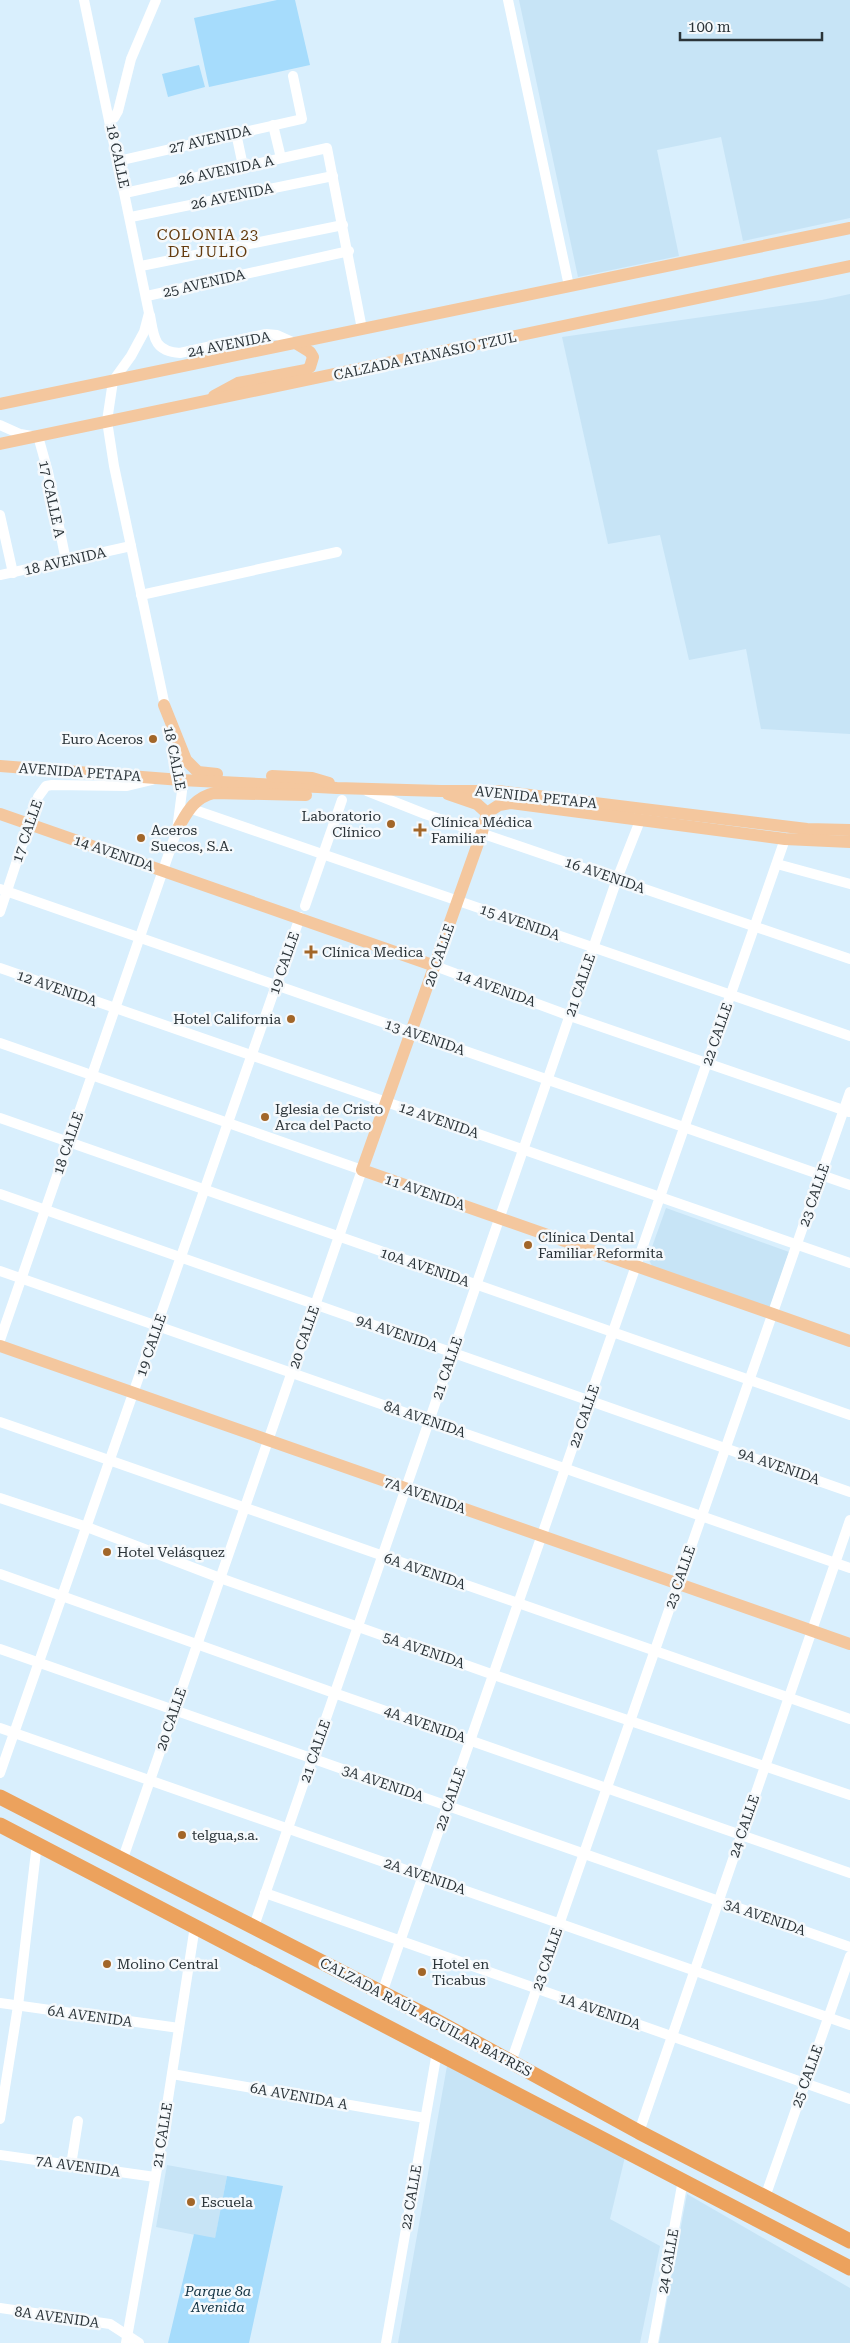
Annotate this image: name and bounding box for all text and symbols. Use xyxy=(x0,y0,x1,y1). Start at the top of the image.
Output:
scale bar xyxy=(680,10,822,42)
text: 100 m xyxy=(688,18,731,36)
street label: 18 CALLE xyxy=(103,122,133,190)
street label: 27 AVENIDA xyxy=(167,122,253,156)
street label: 26 AVENIDA A xyxy=(177,152,275,188)
street label: 26 AVENIDA xyxy=(189,179,275,213)
district label: COLONIA 23 DE JULIO xyxy=(157,226,259,261)
street label: 25 AVENIDA xyxy=(161,266,247,300)
street label: 24 AVENIDA xyxy=(186,328,272,360)
street label: CALZADA ATANASIO TZUL xyxy=(332,329,518,383)
street label: 17 CALLE A xyxy=(36,459,68,539)
street label: 18 AVENIDA xyxy=(22,544,108,578)
street label: 18 CALLE xyxy=(161,724,189,792)
place label: Euro Aceros xyxy=(61,731,143,747)
marker: Euro Aceros xyxy=(147,733,159,745)
street label: AVENIDA PETAPA xyxy=(18,760,142,784)
street label: AVENIDA PETAPA xyxy=(474,783,598,811)
street label: 17 CALLE xyxy=(9,797,45,865)
place label: Laboratorio Clínico xyxy=(301,808,381,840)
place label: Clínica Médica Familiar xyxy=(431,814,533,846)
marker: Laboratorio Clínico xyxy=(385,818,397,830)
place label: Aceros Suecos, S.A. xyxy=(151,822,233,854)
marker: Clínica Médica Familiar xyxy=(413,823,427,837)
street label: 14 AVENIDA xyxy=(72,832,156,874)
marker: Aceros Suecos, S.A. xyxy=(135,832,147,844)
street label: 16 AVENIDA xyxy=(563,854,647,896)
street label: 15 AVENIDA xyxy=(478,901,562,943)
street label: 20 CALLE xyxy=(421,921,457,989)
street label: 19 CALLE xyxy=(266,929,302,997)
place label: Clínica Medica xyxy=(322,944,424,960)
marker: Clínica Medica xyxy=(304,945,318,959)
street label: 21 CALLE xyxy=(562,951,598,1019)
street label: 14 AVENIDA xyxy=(454,966,538,1010)
street label: 12 AVENIDA xyxy=(15,967,99,1009)
street label: 22 CALLE xyxy=(699,1000,735,1068)
place label: Hotel California xyxy=(173,1011,281,1027)
marker: Hotel California xyxy=(285,1013,297,1025)
street label: 13 AVENIDA xyxy=(383,1016,467,1058)
street label: 12 AVENIDA xyxy=(397,1099,481,1141)
place label: Iglesia de Cristo Arca del Pacto xyxy=(275,1101,383,1133)
street label: 18 CALLE xyxy=(50,1109,86,1177)
marker: Iglesia de Cristo Arca del Pacto xyxy=(259,1111,271,1123)
street label: 23 CALLE xyxy=(796,1161,832,1229)
street label: 11 AVENIDA xyxy=(383,1171,467,1213)
place label: Clínica Dental Familiar Reformita xyxy=(538,1229,663,1261)
marker: Clínica Dental Familiar Reformita xyxy=(522,1239,534,1251)
street label: 10A AVENIDA xyxy=(378,1244,472,1290)
street label: 20 CALLE xyxy=(286,1303,322,1371)
street label: 19 CALLE xyxy=(133,1311,169,1379)
street label: 9A AVENIDA xyxy=(354,1311,440,1355)
street label: 21 CALLE xyxy=(429,1334,465,1402)
street label: 22 CALLE xyxy=(566,1382,602,1450)
street label: 8A AVENIDA xyxy=(382,1397,468,1441)
street label: 9A AVENIDA xyxy=(736,1444,822,1488)
street label: 7A AVENIDA xyxy=(382,1473,468,1517)
street label: 23 CALLE xyxy=(662,1543,698,1611)
place label: Hotel Velásquez xyxy=(117,1544,225,1560)
marker: Hotel Velásquez xyxy=(101,1546,113,1558)
street label: 6A AVENIDA xyxy=(382,1549,468,1593)
street label: 5A AVENIDA xyxy=(381,1628,467,1672)
street label: 20 CALLE xyxy=(153,1685,189,1753)
street label: 4A AVENIDA xyxy=(382,1702,468,1746)
street label: 21 CALLE xyxy=(297,1717,333,1785)
street label: 3A AVENIDA xyxy=(340,1761,426,1805)
street label: 22 CALLE xyxy=(432,1765,468,1833)
street label: 24 CALLE xyxy=(726,1792,762,1860)
place label: telgua,s.a. xyxy=(192,1827,258,1843)
marker: telgua,s.a. xyxy=(176,1829,188,1841)
street label: 2A AVENIDA xyxy=(382,1854,468,1898)
street label: 3A AVENIDA xyxy=(722,1895,808,1939)
street label: 23 CALLE xyxy=(529,1925,565,1993)
street label: CALZADA RAÚL AGUILAR BATRES xyxy=(317,1954,535,2080)
place label: Molino Central xyxy=(117,1956,219,1972)
place label: Hotel en Ticabus xyxy=(432,1956,489,1988)
marker: Molino Central xyxy=(101,1958,113,1970)
marker: Hotel en Ticabus xyxy=(416,1966,428,1978)
street label: 1A AVENIDA xyxy=(557,1989,643,2033)
street label: 6A AVENIDA xyxy=(46,2002,134,2030)
street label: 25 CALLE xyxy=(788,2043,826,2109)
street label: 6A AVENIDA A xyxy=(249,2080,349,2113)
street label: 21 CALLE xyxy=(149,2101,175,2169)
street label: 7A AVENIDA xyxy=(34,2152,122,2180)
street label: 22 CALLE xyxy=(397,2163,425,2231)
place label: Escuela xyxy=(201,2194,253,2210)
marker: Escuela xyxy=(185,2196,197,2208)
street label: 24 CALLE xyxy=(654,2227,682,2295)
park label: Parque 8a Avenida xyxy=(184,2283,251,2315)
street label: 8A AVENIDA xyxy=(13,2303,101,2331)

